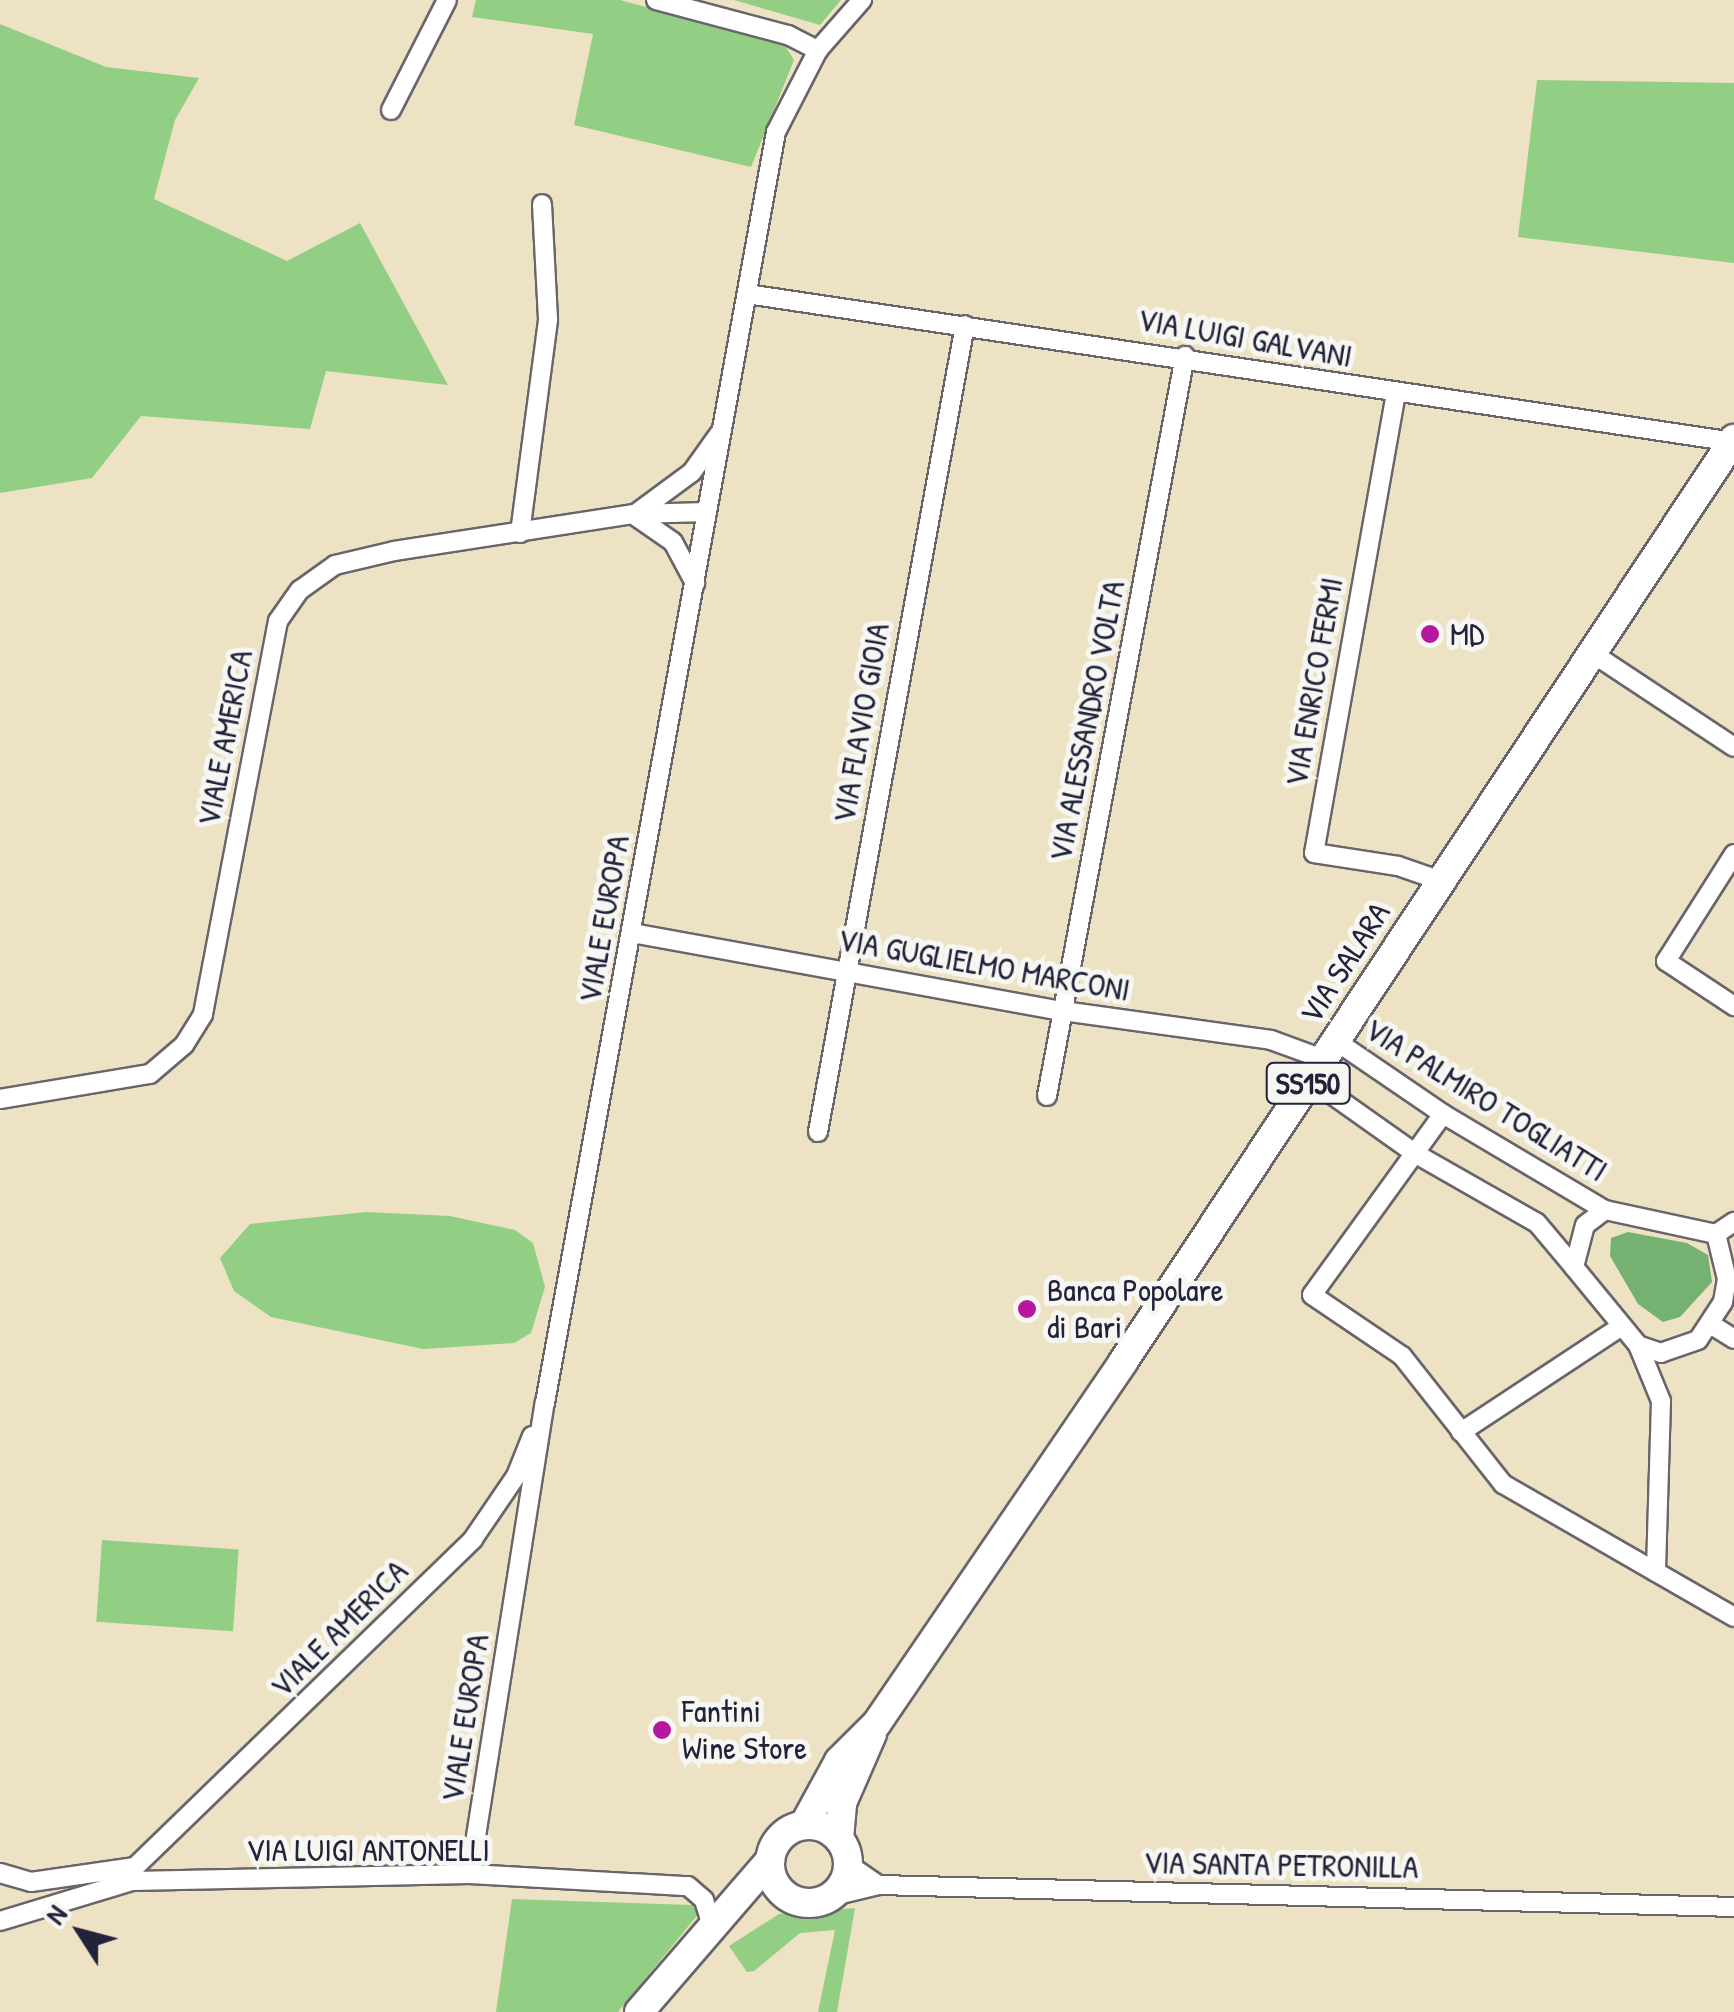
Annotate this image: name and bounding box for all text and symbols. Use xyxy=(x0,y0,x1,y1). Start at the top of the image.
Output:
street label: VIA LUIGI GALVANI xyxy=(1135,300,1355,376)
street label: VIA ENRICO FERMI xyxy=(1277,574,1351,790)
street label: VIA ALESSANDRO VOLTA xyxy=(1041,577,1133,865)
place label: MD xyxy=(1450,615,1484,653)
street label: VIA FLAVIO GIOIA xyxy=(825,620,897,826)
marker: MD xyxy=(1419,623,1441,645)
street label: VIALE AMERICA xyxy=(189,647,261,829)
street label: VIALE EUROPA xyxy=(570,832,638,1006)
street label: VIA SALARA xyxy=(1292,895,1398,1031)
street label: VIA GUGLIELMO MARCONI xyxy=(835,920,1133,1010)
street label: VIA PALMIRO TOGLIATTI xyxy=(1358,1010,1614,1190)
road number: SS150 xyxy=(1266,1058,1350,1108)
place label: Banca Popolare di Bari xyxy=(1047,1272,1224,1347)
marker: Banca Popolare di Bari xyxy=(1016,1298,1038,1320)
street label: VIALE AMERICA xyxy=(262,1552,416,1706)
street label: VIALE EUROPA xyxy=(433,1631,497,1805)
place label: Fantini Wine Store xyxy=(682,1693,807,1768)
marker: Fantini Wine Store xyxy=(651,1719,673,1741)
street label: VIA LUIGI ANTONELLI xyxy=(246,1831,490,1869)
street label: VIA SANTA PETRONILLA xyxy=(1143,1843,1419,1887)
north arrow xyxy=(30,1882,130,1982)
text: N xyxy=(36,1897,75,1932)

